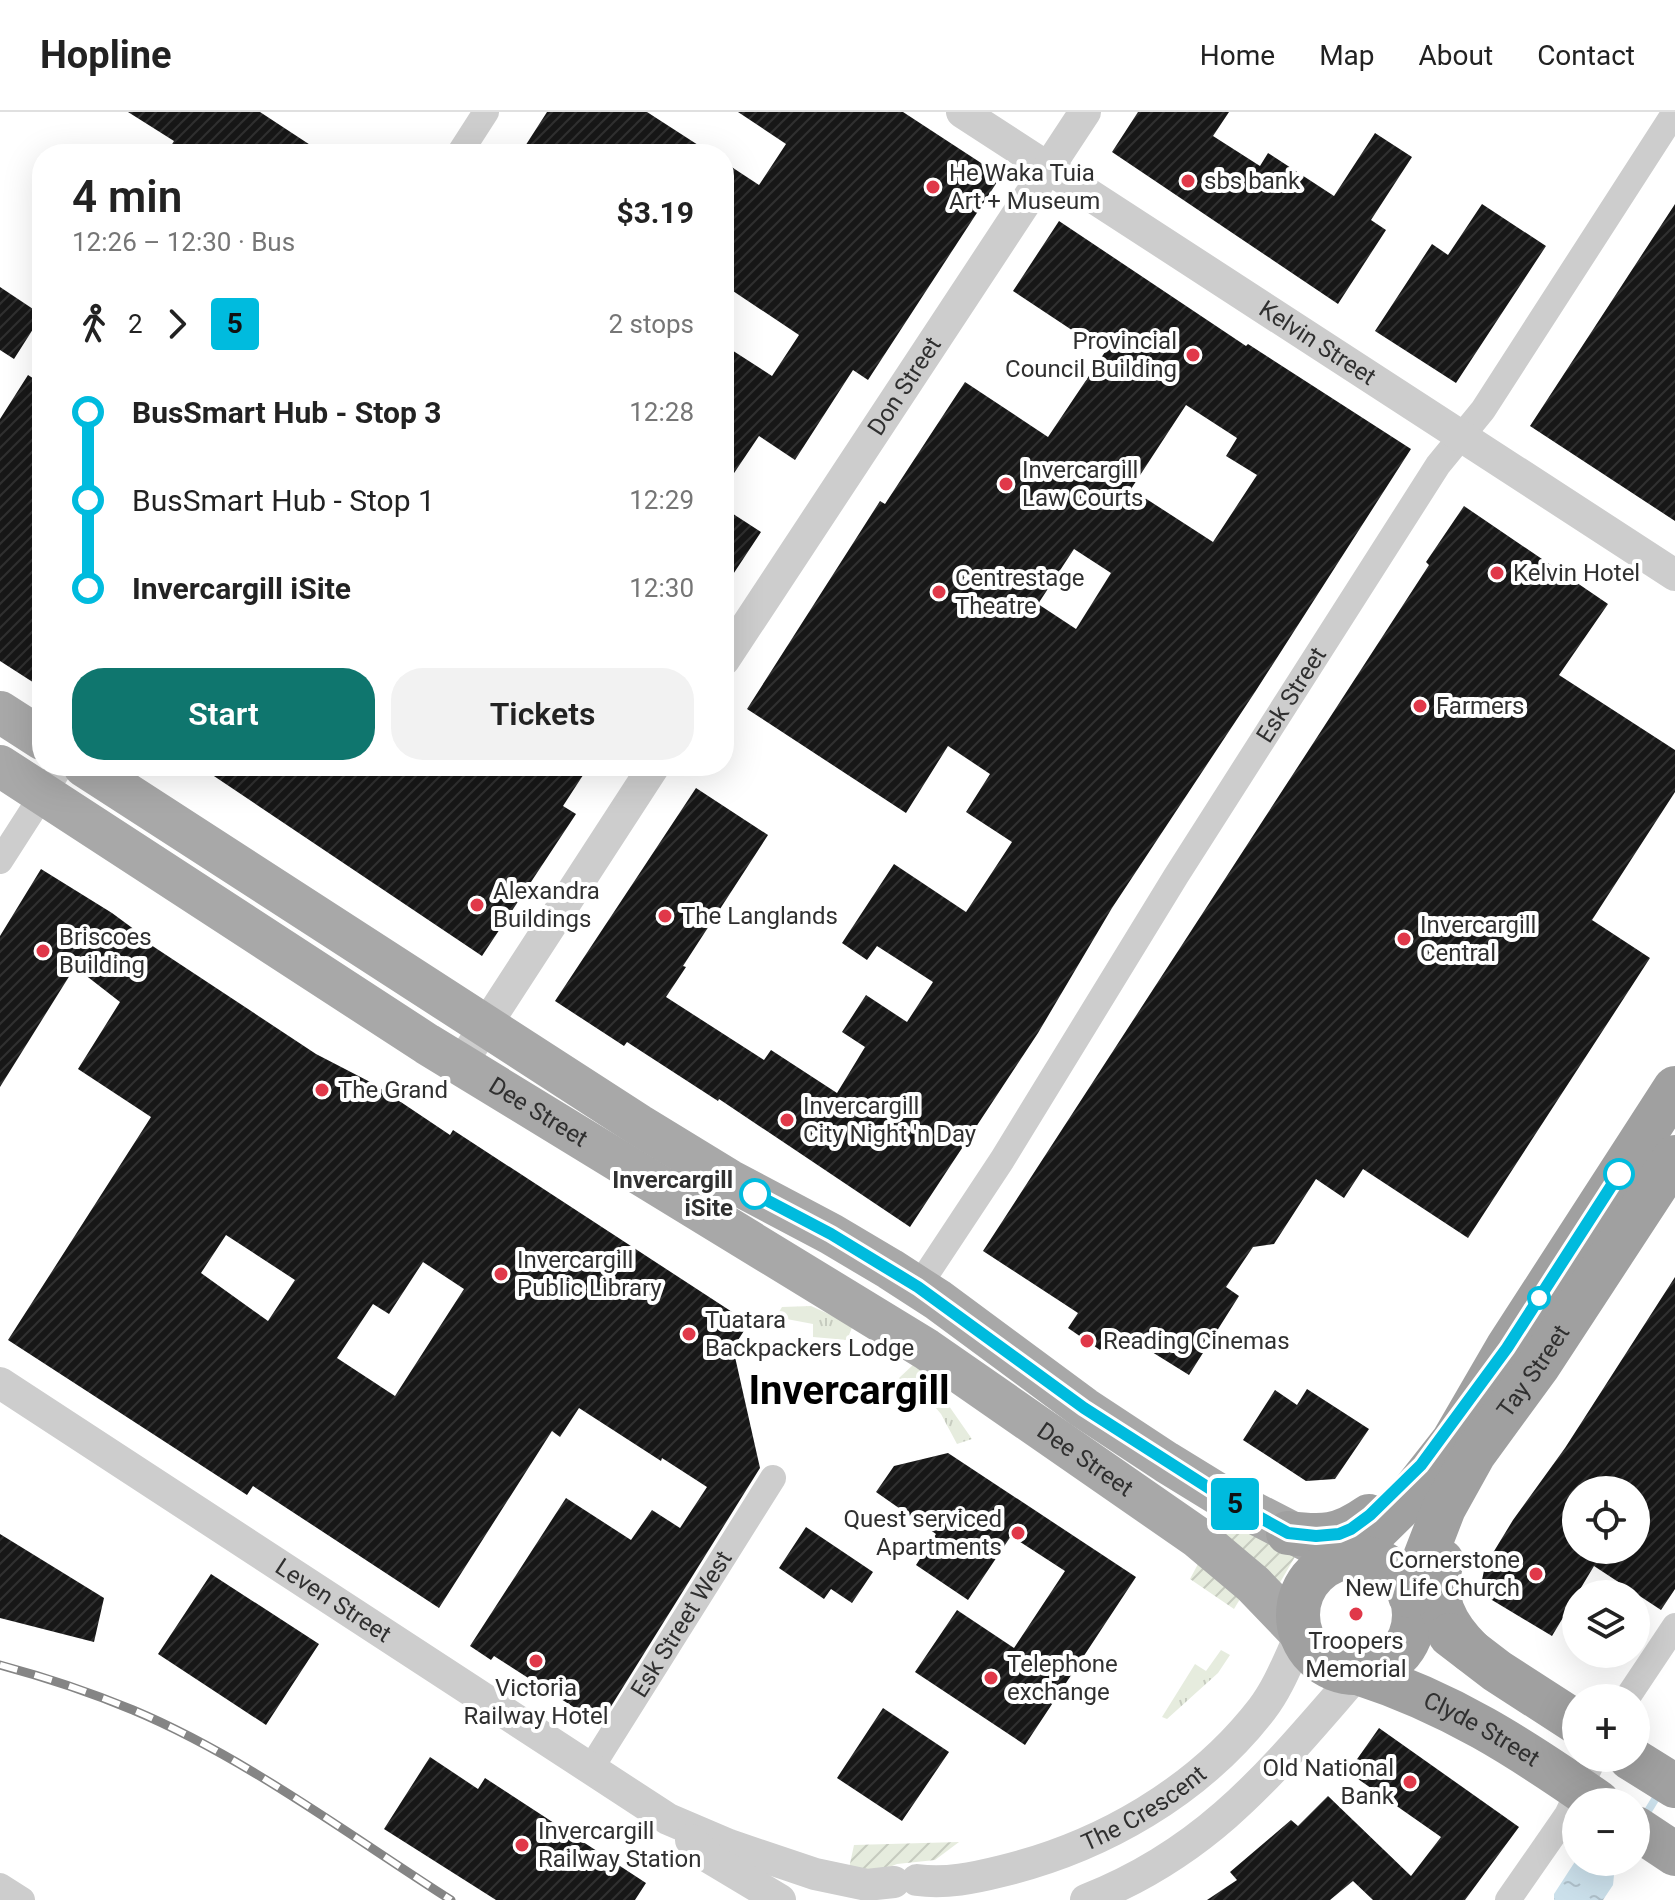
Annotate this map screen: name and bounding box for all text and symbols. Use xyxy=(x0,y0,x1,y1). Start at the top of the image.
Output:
text: Hopline xyxy=(40,33,172,77)
text: Home xyxy=(1200,39,1275,72)
text: Map xyxy=(1319,39,1375,72)
text: About xyxy=(1419,39,1493,72)
text: Contact xyxy=(1537,39,1635,72)
place label: He Waka Tuia Art + Museum xyxy=(949,159,1100,215)
place label: sbs bank xyxy=(1204,167,1301,195)
text: 4 min xyxy=(72,171,182,223)
marker: sbs bank xyxy=(1179,172,1197,190)
marker: He Waka Tuia Art + Museum xyxy=(924,178,942,196)
text: $3.19 xyxy=(616,195,694,230)
text: 12:26 – 12:30 · Bus xyxy=(72,227,295,257)
street label: Kelvin Street xyxy=(1254,295,1381,391)
icon: walk xyxy=(72,302,116,346)
icon: forward xyxy=(155,302,199,346)
text: 5 xyxy=(227,307,243,340)
text: 2 xyxy=(128,309,143,339)
text: 2 stops xyxy=(608,309,694,339)
place label: Provincial Council Building xyxy=(1005,327,1177,383)
street label: Don Street xyxy=(862,332,947,441)
marker: Provincial Council Building xyxy=(1184,346,1202,364)
text: BusSmart Hub - Stop 3 xyxy=(132,395,442,430)
text: 12:28 xyxy=(629,397,694,427)
place label: Invercargill Law Courts xyxy=(1022,456,1143,512)
marker: Invercargill Law Courts xyxy=(997,475,1015,493)
text: BusSmart Hub - Stop 1 xyxy=(132,483,435,518)
text: 12:29 xyxy=(629,485,694,515)
place label: Kelvin Hotel xyxy=(1513,559,1640,587)
place label: Centrestage Theatre xyxy=(955,564,1085,620)
marker: Kelvin Hotel xyxy=(1488,564,1506,582)
text: Invercargill iSite xyxy=(132,571,351,606)
text: 12:30 xyxy=(629,573,694,603)
marker: Centrestage Theatre xyxy=(930,583,948,601)
street label: Esk Street xyxy=(1251,642,1332,748)
button: Start xyxy=(72,668,375,760)
button: Tickets xyxy=(391,668,694,760)
place label: Farmers xyxy=(1436,692,1524,720)
marker: Farmers xyxy=(1411,697,1429,715)
place label: Alexandra Buildings xyxy=(493,877,600,933)
marker: Alexandra Buildings xyxy=(468,896,486,914)
place label: The Langlands xyxy=(681,902,838,930)
marker: The Langlands xyxy=(656,907,674,925)
place label: Invercargill Central xyxy=(1420,911,1536,967)
place label: Briscoes Building xyxy=(59,923,152,979)
marker: Invercargill Central xyxy=(1395,930,1413,948)
marker: Briscoes Building xyxy=(34,942,52,960)
street label: Dee Street xyxy=(484,1071,593,1153)
place label: The Grand xyxy=(338,1076,448,1104)
marker: The Grand xyxy=(313,1081,331,1099)
place label: Invercargill City Night 'n Day xyxy=(803,1092,977,1148)
marker: Invercargill City Night 'n Day xyxy=(778,1111,796,1129)
unlabelled marker xyxy=(1604,1159,1634,1189)
place label: Invercargill iSite xyxy=(612,1166,733,1222)
marker: Invercargill iSite xyxy=(740,1179,770,1209)
place label: Invercargill Public Library xyxy=(517,1246,662,1302)
marker: Invercargill Public Library xyxy=(492,1265,510,1283)
unlabelled marker xyxy=(1528,1287,1550,1309)
place label: Tuatara Backpackers Lodge xyxy=(705,1306,914,1362)
street label: Tay Street xyxy=(1491,1320,1575,1423)
marker: Tuatara Backpackers Lodge xyxy=(680,1325,698,1343)
place label: Reading Cinemas xyxy=(1103,1327,1290,1355)
marker: Reading Cinemas xyxy=(1078,1332,1096,1350)
district label: Invercargill xyxy=(748,1367,950,1414)
street label: Dee Street xyxy=(1032,1416,1139,1502)
map controls xyxy=(1562,1476,1650,1876)
button: locate xyxy=(1562,1476,1650,1564)
line badge: 5 xyxy=(1209,1478,1261,1530)
text: 5 xyxy=(1227,1487,1243,1520)
place label: Quest serviced Apartments xyxy=(844,1505,1002,1561)
marker: Quest serviced Apartments xyxy=(1009,1524,1027,1542)
street label: Esk Street West xyxy=(625,1546,738,1702)
place label: Cornerstone New Life Church xyxy=(1345,1546,1520,1602)
street label: Leven Street xyxy=(270,1553,396,1648)
marker: Cornerstone New Life Church xyxy=(1527,1565,1545,1583)
button: layers xyxy=(1562,1580,1650,1668)
marker: Troopers Memorial xyxy=(1347,1605,1365,1623)
place label: Troopers Memorial xyxy=(1305,1627,1407,1683)
place label: Telephone exchange xyxy=(1007,1650,1118,1706)
marker: Victoria Railway Hotel xyxy=(527,1652,545,1670)
marker: Telephone exchange xyxy=(982,1669,1000,1687)
place label: Victoria Railway Hotel xyxy=(464,1674,608,1730)
button: + xyxy=(1562,1684,1650,1772)
street label: Clyde Street xyxy=(1419,1686,1545,1773)
place label: Old National Bank xyxy=(1262,1754,1395,1810)
street label: The Crescent xyxy=(1077,1760,1212,1857)
marker: Old National Bank xyxy=(1401,1773,1419,1791)
button: − xyxy=(1562,1788,1650,1876)
place label: Invercargill Railway Station xyxy=(538,1817,702,1873)
marker: Invercargill Railway Station xyxy=(513,1836,531,1854)

